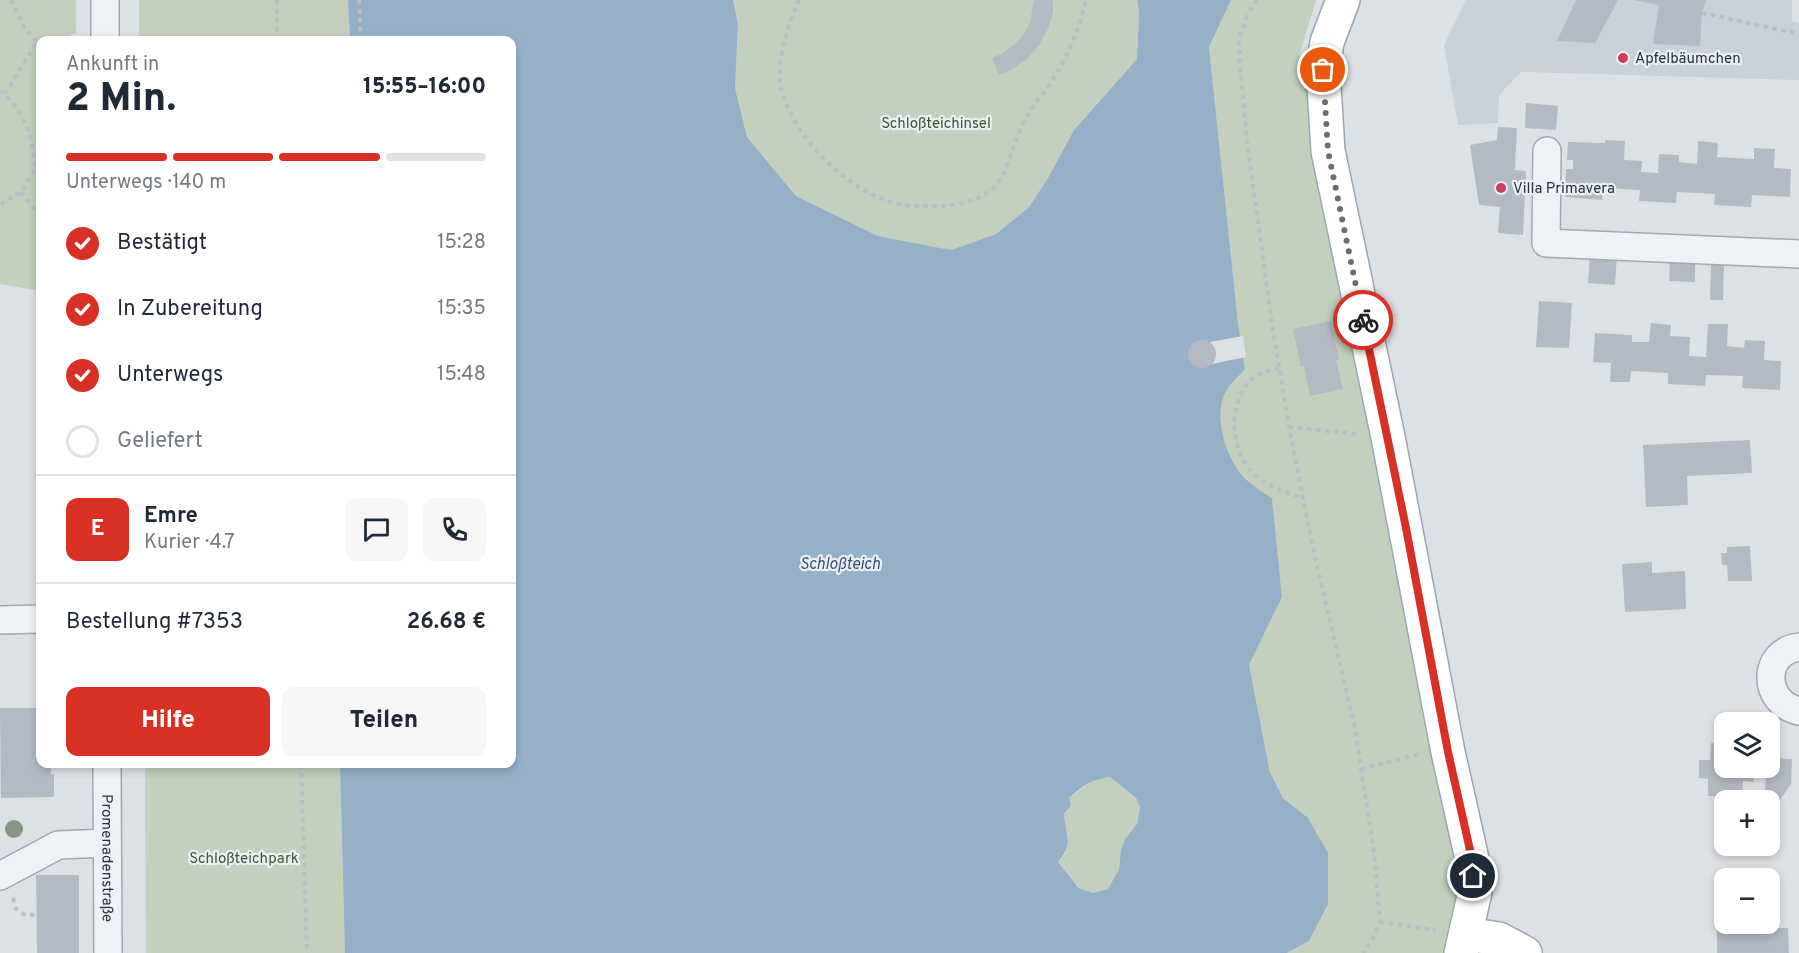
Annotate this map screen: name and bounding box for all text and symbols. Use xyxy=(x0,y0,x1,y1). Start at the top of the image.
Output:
pin xyxy=(1297,44,1348,95)
place label: Apfelbäumchen xyxy=(1635,50,1741,69)
marker: Apfelbäumchen xyxy=(1616,51,1630,65)
text: Ankunft in xyxy=(66,52,159,78)
icon: bag xyxy=(1306,53,1339,86)
text: 15:55–16:00 xyxy=(363,74,486,101)
text: 2 Min. xyxy=(66,76,176,125)
park label: Schloßteichinsel xyxy=(881,115,991,134)
text: Unterwegs · 140 m xyxy=(66,170,226,196)
place label: Villa Primavera xyxy=(1513,180,1615,199)
marker: Villa Primavera xyxy=(1494,181,1508,195)
icon: check xyxy=(66,227,99,260)
text: Bestätigt xyxy=(117,230,207,257)
text: 15:28 xyxy=(437,230,486,256)
courier xyxy=(1333,290,1393,350)
icon: check xyxy=(66,293,99,326)
text: In Zubereitung xyxy=(117,296,263,323)
text: 15:35 xyxy=(437,296,486,322)
icon: bike xyxy=(1347,304,1380,337)
icon: check xyxy=(66,359,99,392)
text: Unterwegs xyxy=(117,362,223,389)
text: 15:48 xyxy=(437,362,486,388)
text: Geliefert xyxy=(117,428,203,455)
button: chat xyxy=(345,498,408,561)
button: phone xyxy=(423,498,486,561)
text: Emre xyxy=(144,503,198,530)
text: E xyxy=(91,516,104,543)
text: Kurier · 4.7 xyxy=(144,530,235,556)
water label: Schloßteich xyxy=(800,555,880,575)
text: Bestellung #7353 xyxy=(66,609,243,636)
text: 26.68 € xyxy=(407,609,486,636)
button: Hilfe xyxy=(66,687,270,756)
button: Teilen xyxy=(282,687,486,756)
map controls xyxy=(1714,712,1780,934)
button: layers xyxy=(1714,712,1780,778)
button: + xyxy=(1714,790,1780,856)
street label: Promenadenstraße xyxy=(96,794,116,922)
park label: Schloßteichpark xyxy=(189,850,299,869)
pin xyxy=(1447,850,1498,901)
icon: home xyxy=(1456,859,1489,892)
button: − xyxy=(1714,868,1780,934)

